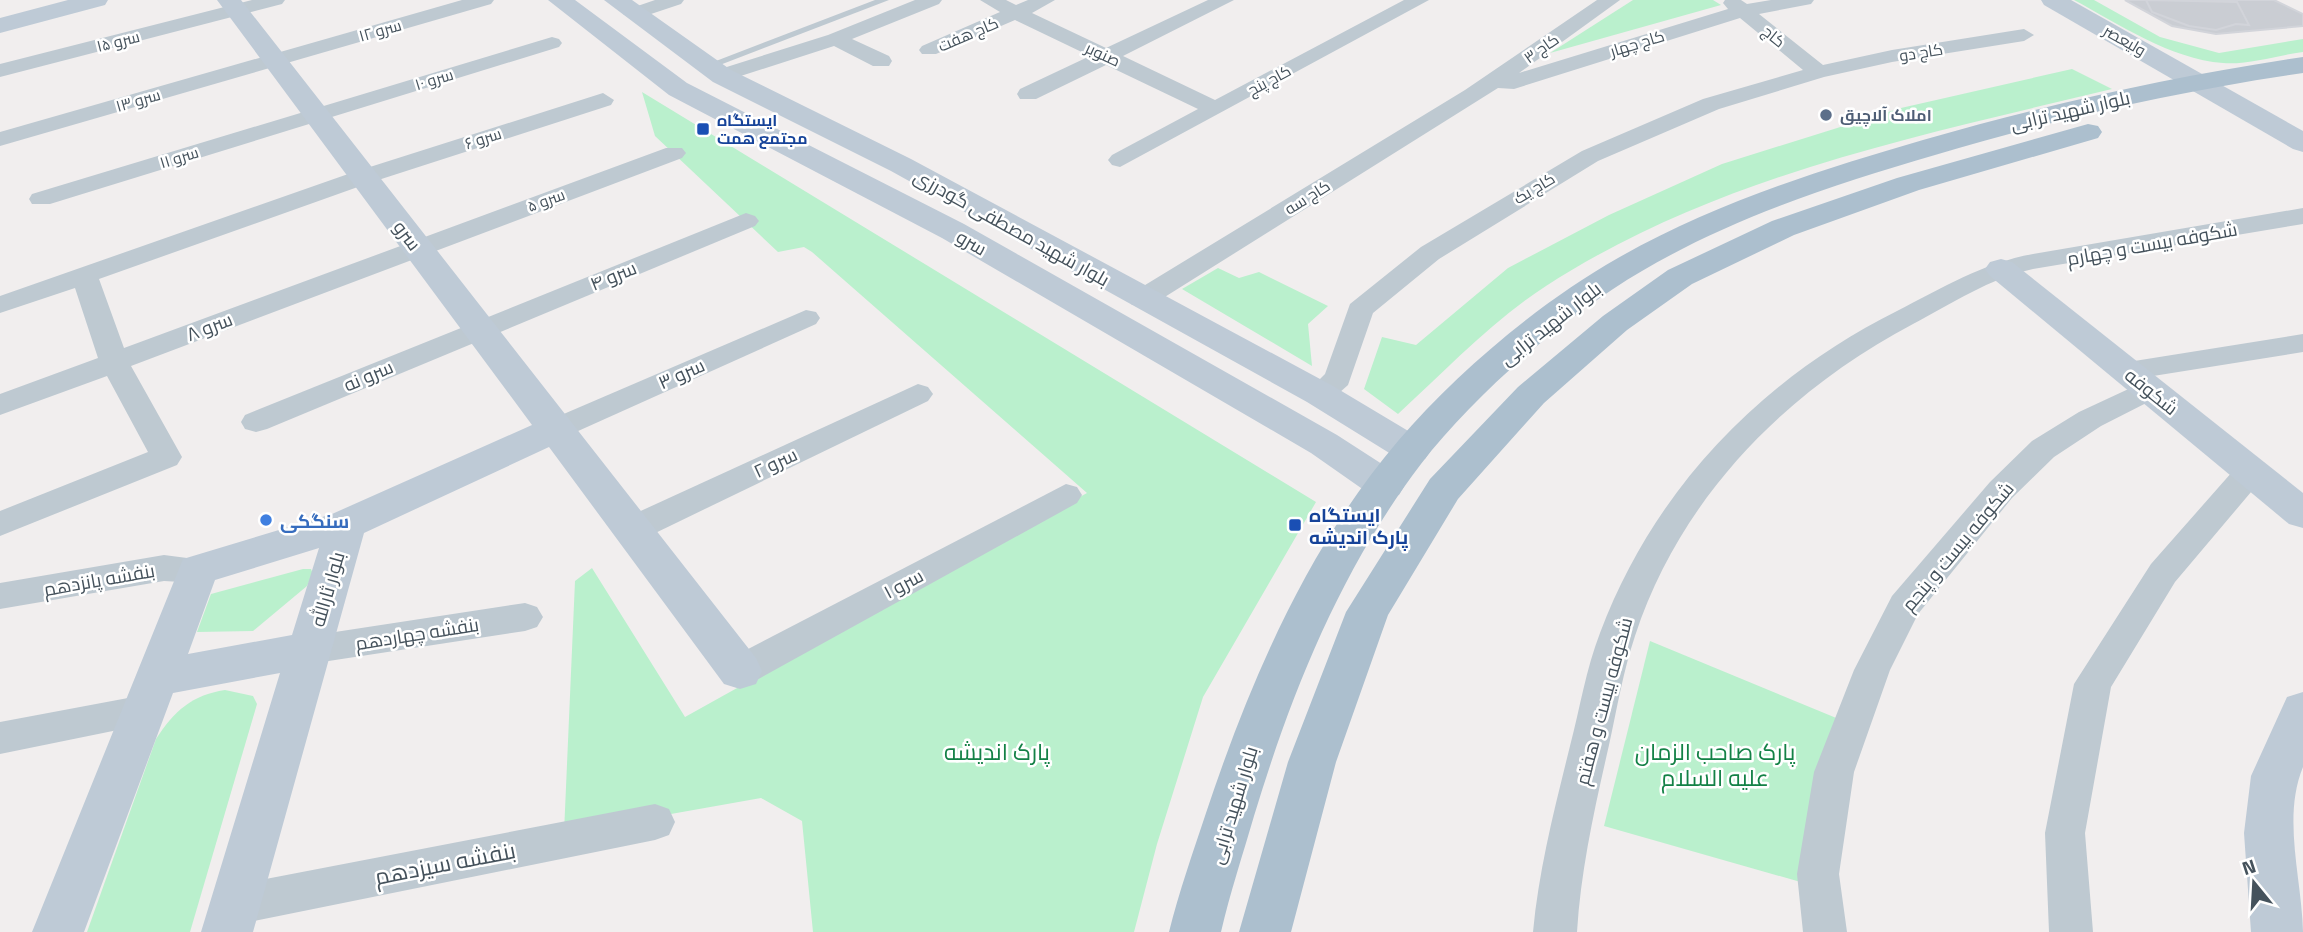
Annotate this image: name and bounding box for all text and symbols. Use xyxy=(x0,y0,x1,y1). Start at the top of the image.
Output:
street label: کاج هفت xyxy=(934,11,1002,57)
street label: سرو ۱۲ xyxy=(356,12,404,48)
street label: ولیعصر xyxy=(2098,18,2151,62)
street label: کاج xyxy=(1757,19,1791,53)
street label: کاج چهار xyxy=(1606,23,1667,63)
street label: سرو ۱۵ xyxy=(94,24,142,58)
street label: کاج ۳ xyxy=(1518,27,1564,69)
street label: صنوبر xyxy=(1081,35,1124,73)
street label: کاج دو xyxy=(1897,37,1945,67)
street label: کاج پنج xyxy=(1243,58,1295,102)
street label: سرو ۱۰ xyxy=(412,62,456,96)
street label: سرو ۱۳ xyxy=(113,82,163,118)
street label: بلوار شهید ترابی xyxy=(2007,82,2133,138)
place label: املاک آلاچیق xyxy=(1840,103,1932,127)
marker: املاک آلاچیق xyxy=(1818,107,1834,123)
place label: ایستگاه مجتمع همت xyxy=(717,108,808,150)
street label: سرو ۶ xyxy=(461,121,505,155)
marker: ایستگاه مجتمع همت xyxy=(695,121,711,137)
street label: سرو ۱۱ xyxy=(156,140,202,174)
street label: بلوار شهید مصطفی گودرزی xyxy=(909,161,1115,293)
street label: کاج یک xyxy=(1509,166,1559,210)
street label: کاج سه xyxy=(1279,174,1335,220)
street label: سرو ۵ xyxy=(524,182,568,218)
street label: سرو xyxy=(387,214,429,256)
street label: شکوفه بیست و چهارم xyxy=(2064,214,2240,272)
street label: سرو xyxy=(951,222,993,262)
street label: سرو ۴ xyxy=(585,253,641,297)
street label: بلوار شهید ترابی xyxy=(1493,274,1607,372)
street label: سرو ۸ xyxy=(182,304,236,348)
street label: سرو ۳ xyxy=(653,350,709,396)
street label: سرو نه xyxy=(339,352,397,398)
street label: شکوفه xyxy=(2119,360,2185,422)
street label: سرو ۲ xyxy=(748,439,802,485)
street label: شکوفه بیست و پنجم xyxy=(1894,475,2020,617)
place label: ایستگاه پارک اندیشه xyxy=(1309,500,1408,551)
place label: سنگکی xyxy=(280,506,349,535)
marker: سنگکی xyxy=(258,512,274,528)
marker: ایستگاه پارک اندیشه xyxy=(1287,517,1303,533)
street label: بلوار ثارالله xyxy=(302,548,352,630)
street label: بنفشه پانزدهم xyxy=(41,555,157,603)
street label: سرو ۱ xyxy=(878,560,928,606)
street label: بنفشه چهاردهم xyxy=(353,609,481,657)
street label: شکوفه بیست و هفتم xyxy=(1567,614,1639,788)
park label: پارک اندیشه xyxy=(944,734,1050,769)
park label: پارک صاحب الزمان علیه السلام xyxy=(1635,734,1795,795)
street label: بلوار شهید ترابی xyxy=(1201,742,1265,868)
street label: بنفشه سیزدهم xyxy=(371,832,519,894)
north arrow xyxy=(2219,848,2289,918)
text: N xyxy=(2238,851,2259,882)

